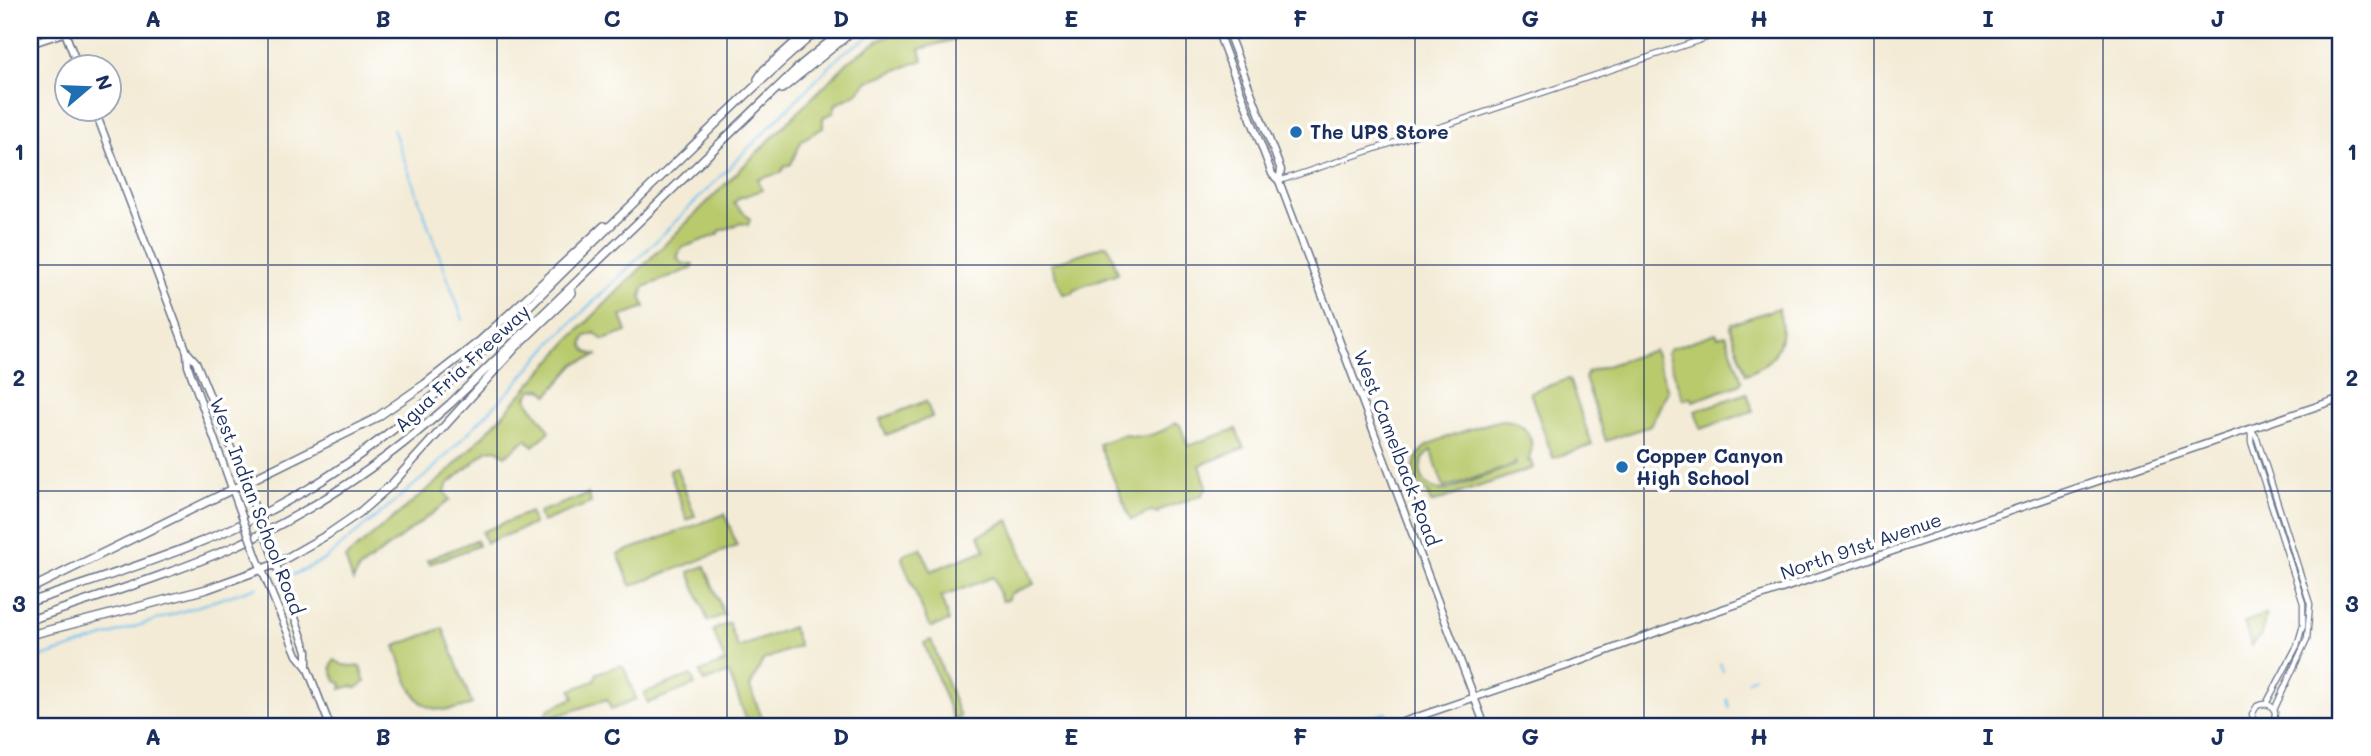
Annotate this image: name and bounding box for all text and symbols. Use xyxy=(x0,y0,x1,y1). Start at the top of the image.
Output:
text: A xyxy=(145,3,161,33)
text: B xyxy=(375,3,391,33)
text: C xyxy=(603,3,621,33)
text: D xyxy=(833,3,849,33)
text: E xyxy=(1064,3,1078,33)
text: F xyxy=(1293,3,1307,33)
text: G xyxy=(1521,3,1539,33)
text: H xyxy=(1750,3,1768,33)
text: I xyxy=(1982,3,1994,33)
text: J xyxy=(2210,3,2226,33)
north arrow xyxy=(52,52,122,122)
text: N xyxy=(90,71,119,93)
place label: The UPS Store xyxy=(1310,119,1449,144)
marker: The UPS Store xyxy=(1288,124,1304,140)
text: 1 xyxy=(14,136,24,166)
text: 1 xyxy=(2347,136,2357,166)
street label: Agua Fria Freeway xyxy=(389,298,535,437)
street label: West Camelback Road xyxy=(1349,346,1446,549)
text: 2 xyxy=(13,362,25,392)
text: 2 xyxy=(2346,362,2358,392)
street label: West Indian School Road xyxy=(204,394,310,618)
place label: Copper Canyon High School xyxy=(1636,443,1783,490)
marker: Copper Canyon High School xyxy=(1614,459,1630,475)
street label: North 91st Avenue xyxy=(1777,506,1945,585)
text: 3 xyxy=(12,588,26,618)
text: 3 xyxy=(2345,588,2359,618)
text: A xyxy=(145,721,161,751)
text: B xyxy=(375,721,391,751)
text: C xyxy=(603,721,621,751)
text: D xyxy=(833,721,849,751)
text: E xyxy=(1064,721,1078,751)
text: F xyxy=(1293,721,1307,751)
text: G xyxy=(1521,721,1539,751)
text: H xyxy=(1750,721,1768,751)
text: I xyxy=(1982,721,1994,751)
text: J xyxy=(2210,721,2226,751)

